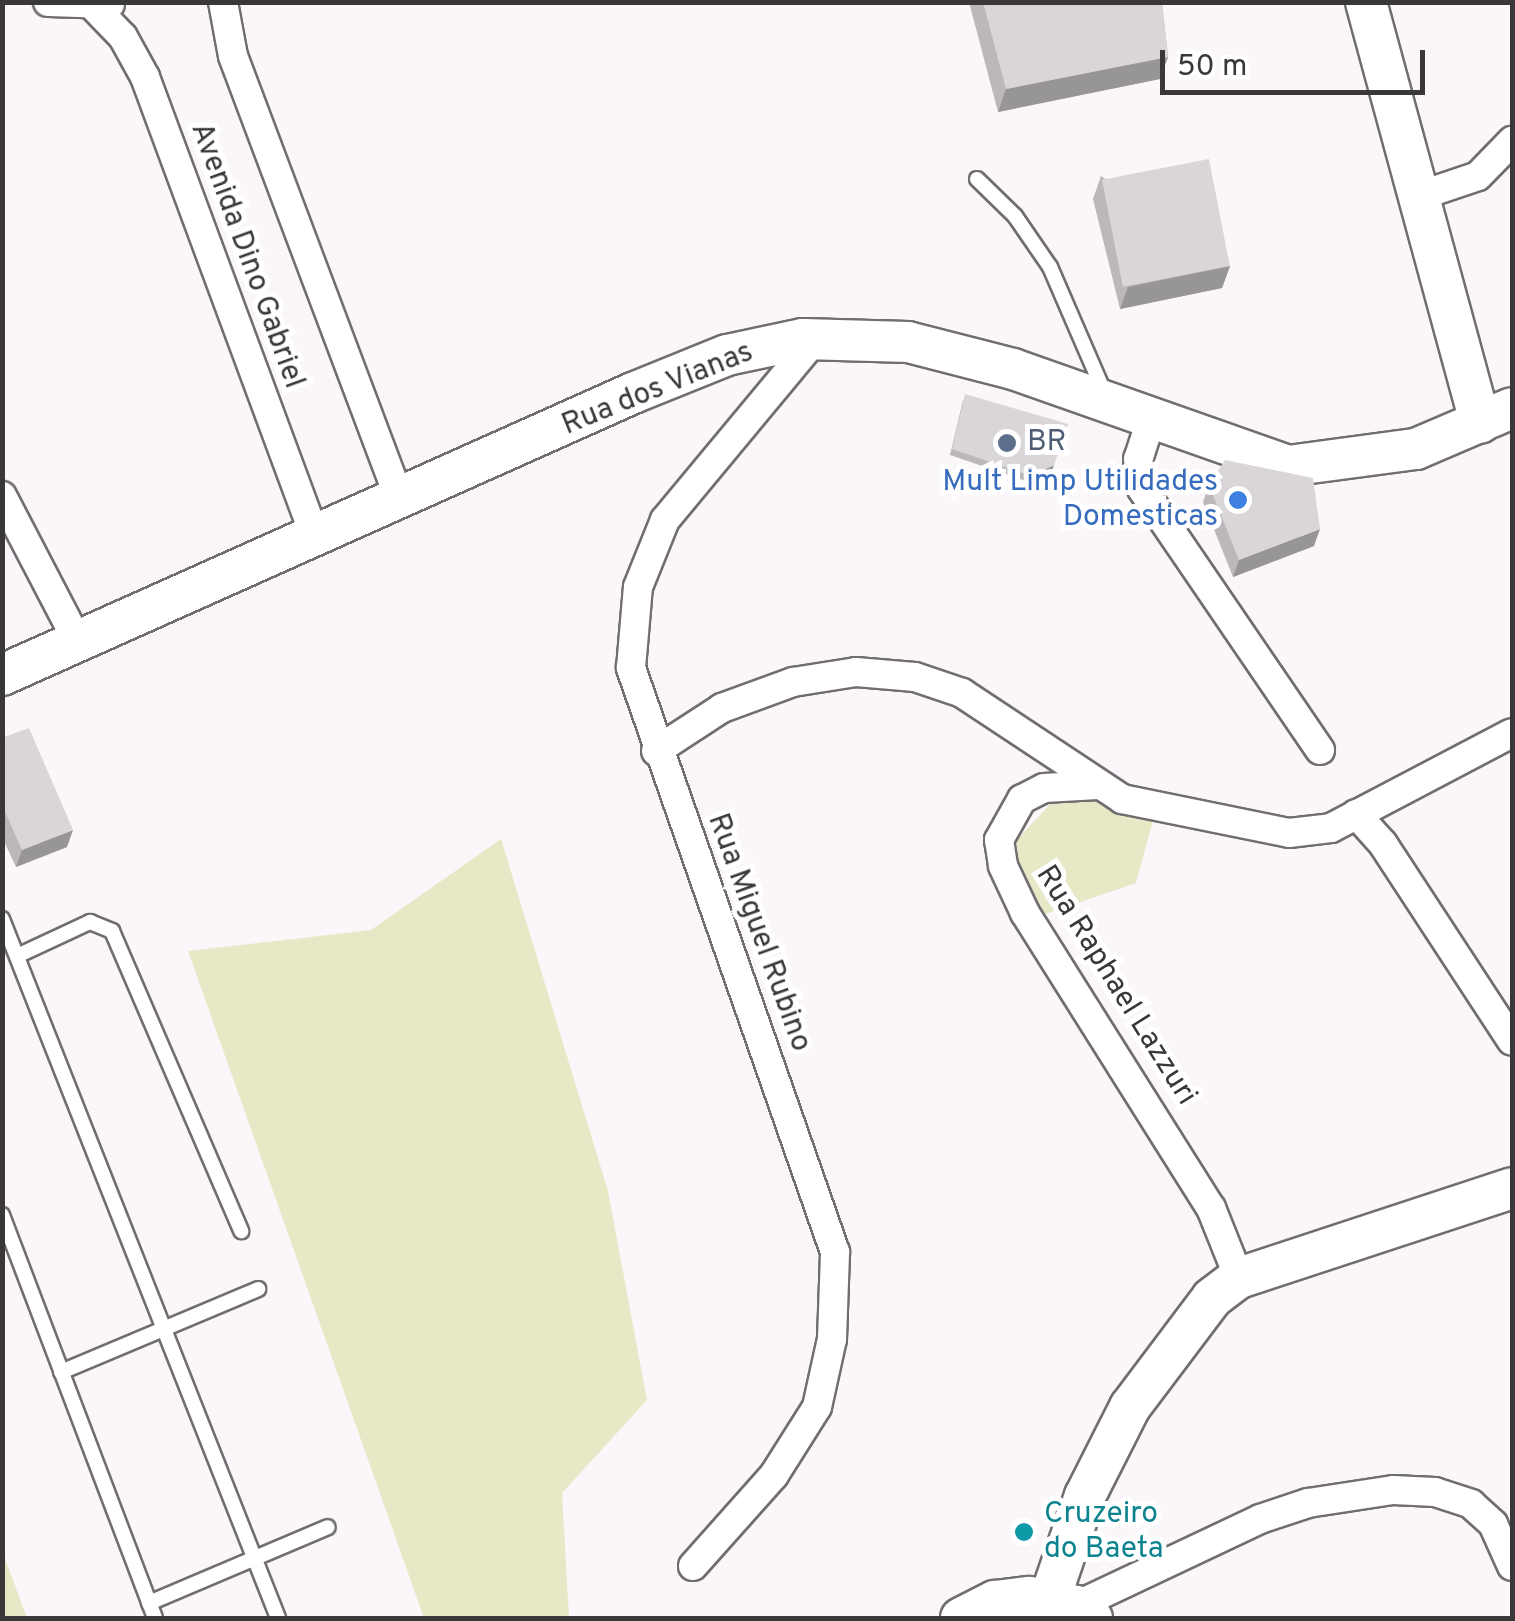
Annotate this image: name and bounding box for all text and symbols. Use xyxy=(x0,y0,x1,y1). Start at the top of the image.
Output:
scale bar xyxy=(1165,30,1430,92)
text: 50 m xyxy=(1177,49,1247,86)
street label: Avenida Dino Gabriel xyxy=(181,118,311,394)
street label: Rua dos Vianas xyxy=(557,335,759,445)
place label: BR xyxy=(1027,425,1066,461)
marker: BR xyxy=(996,432,1018,454)
place label: Mult Limp Utilidades Domesticas xyxy=(942,465,1218,536)
marker: Mult Limp Utilidades Domesticas xyxy=(1227,489,1249,511)
street label: Rua Miguel Rubino xyxy=(698,809,818,1057)
street label: Rua Raphael Lazzuri xyxy=(1027,860,1203,1112)
place label: Cruzeiro do Baeta xyxy=(1044,1497,1163,1568)
marker: Cruzeiro do Baeta xyxy=(1013,1521,1035,1543)

